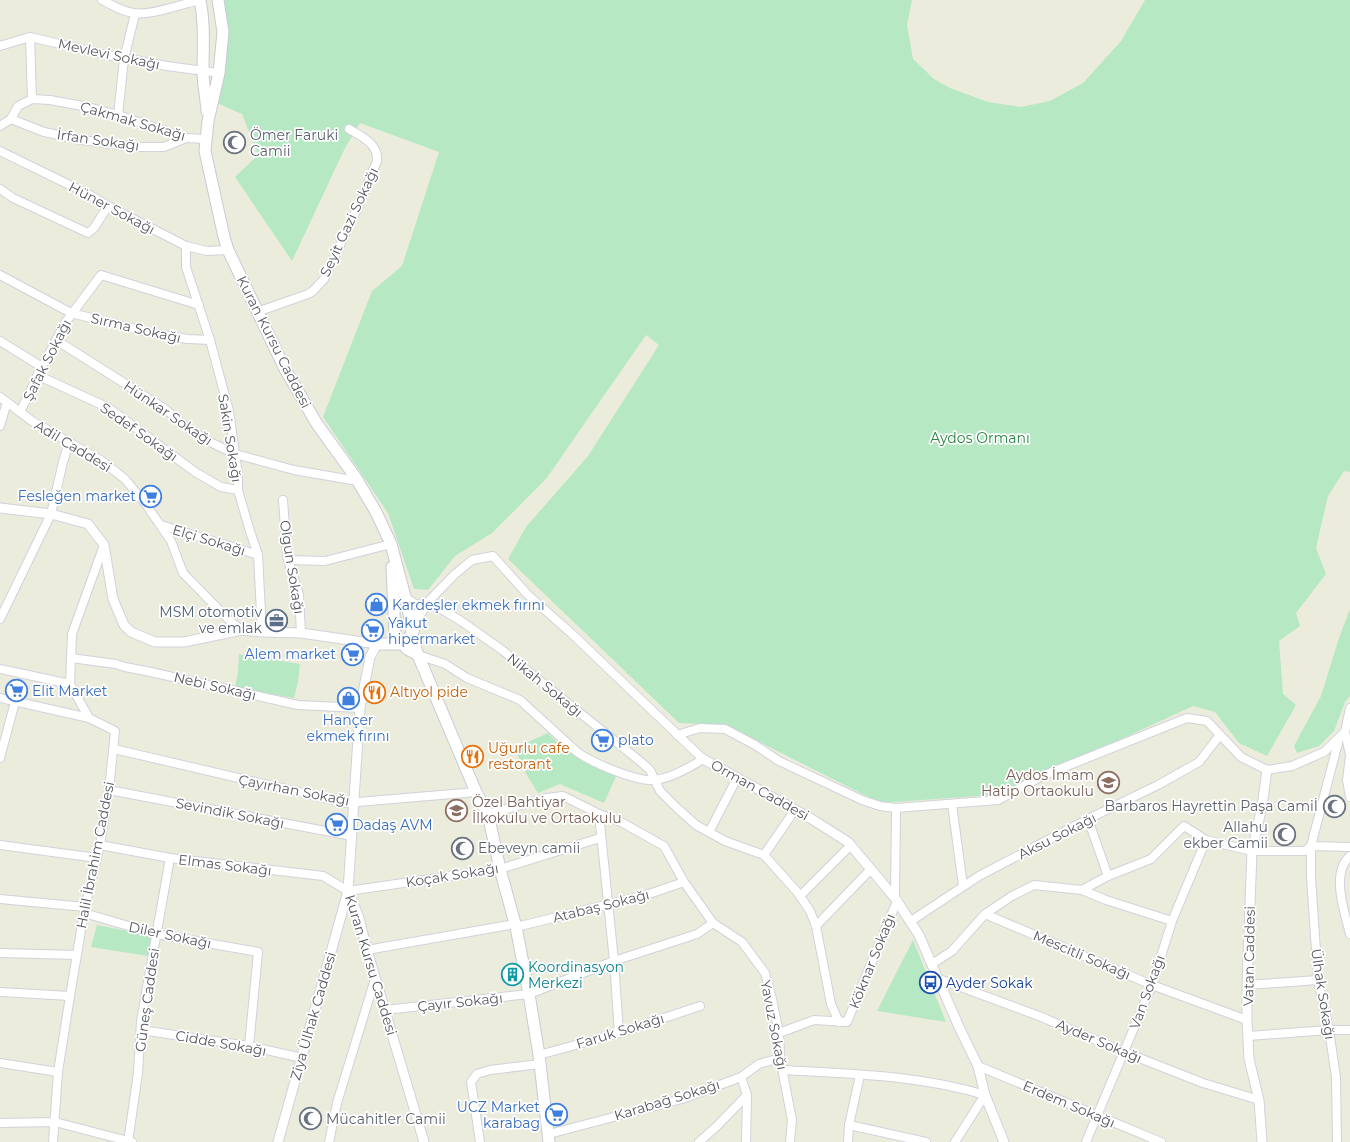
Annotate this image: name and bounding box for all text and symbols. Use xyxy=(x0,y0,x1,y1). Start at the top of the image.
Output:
street label: Mevlevi Sokağı xyxy=(56,34,162,74)
street label: Çakmak Sokağı xyxy=(78,97,188,145)
street label: İrfan Sokağı xyxy=(56,125,140,155)
place label: Ömer Faruki Camii xyxy=(250,126,338,160)
mosque icon: Ömer Faruki Camii xyxy=(221,130,247,156)
street label: Seyit Gazi Sokağı xyxy=(316,165,382,279)
street label: Hüner Sokağı xyxy=(66,178,158,238)
street label: Kuran Kursu Caddesi xyxy=(233,273,315,411)
street label: Sırma Sokağı xyxy=(89,309,183,347)
street label: Şafak Sokağı xyxy=(19,316,75,404)
street label: Hünkar Sokağı xyxy=(120,377,216,449)
street label: Sakin Sokağı xyxy=(214,392,246,484)
street label: Sedef Sokağı xyxy=(97,399,181,465)
street label: Adil Caddesi xyxy=(31,416,115,476)
park label: Aydos Ormanı xyxy=(930,429,1030,447)
supermarket icon: Fesleğen market xyxy=(138,483,164,509)
place label: Fesleğen market xyxy=(18,487,136,505)
street label: Olgun Sokağı xyxy=(276,519,308,615)
street label: Elçi Sokağı xyxy=(170,520,248,560)
shop icon: Kardeşler ekmek fırını xyxy=(364,592,390,618)
place label: Kardeşler ekmek fırını xyxy=(392,596,545,614)
place label: MSM otomotiv ve emlak xyxy=(159,603,263,637)
office icon: MSM otomotiv ve emlak xyxy=(264,607,290,633)
place label: Yakut hipermarket xyxy=(388,614,476,648)
supermarket icon: Yakut hipermarket xyxy=(359,618,385,644)
supermarket icon: Alem market xyxy=(339,641,365,667)
place label: Alem market xyxy=(244,645,336,663)
street label: Nikah Sokağı xyxy=(504,649,586,721)
street label: Nebi Sokağı xyxy=(172,668,258,704)
supermarket icon: Elit Market xyxy=(3,678,29,704)
restaurant icon: Altıyol pide xyxy=(362,679,388,705)
place label: Elit Market xyxy=(32,682,108,700)
place label: Altıyol pide xyxy=(390,683,468,701)
shop icon: Hançer ekmek fırını xyxy=(335,685,361,711)
place label: Hançer ekmek fırını xyxy=(306,711,390,745)
supermarket icon: plato xyxy=(589,727,615,753)
place label: plato xyxy=(618,731,654,749)
place label: Uğurlu cafe restorant xyxy=(488,739,570,773)
restaurant icon: Uğurlu cafe restorant xyxy=(459,743,485,769)
street label: Orman Caddesi xyxy=(708,756,812,824)
place label: Aydos İmam Hatip Ortaokulu xyxy=(981,766,1094,800)
street label: Çayırhan Sokağı xyxy=(237,770,351,810)
school or university icon: Aydos İmam Hatip Ortaokulu xyxy=(1096,770,1122,796)
street label: Halil İbrahim Caddesi xyxy=(72,780,118,930)
place label: Özel Bahtiyar İlkokulu ve Ortaokulu xyxy=(472,793,622,827)
mosque icon: Barbaros Hayrettin Paşa Camiİ xyxy=(1321,793,1347,819)
street label: Sevindik Sokağı xyxy=(174,794,286,832)
school or university icon: Özel Bahtiyar İlkokulu ve Ortaokulu xyxy=(444,797,470,823)
place label: Barbaros Hayrettin Paşa Camiİ xyxy=(1105,797,1318,815)
street label: Aksu Sokağı xyxy=(1015,809,1099,863)
supermarket icon: Dadaş AVM xyxy=(323,812,349,838)
place label: Dadaş AVM xyxy=(352,816,433,834)
place label: Allahu ekber Camii xyxy=(1183,818,1268,852)
mosque icon: Allahu ekber Camii xyxy=(1271,822,1297,848)
mosque icon: Ebeveyn camii xyxy=(449,835,475,861)
place label: Ebeveyn camii xyxy=(478,839,580,857)
street label: Elmas Sokağı xyxy=(177,850,273,880)
street label: Koçak Sokağı xyxy=(404,859,500,891)
street label: Atabaş Sokağı xyxy=(551,885,651,927)
street label: Kuran Kursu Caddesi xyxy=(341,892,401,1038)
street label: Vatan Caddesi xyxy=(1239,906,1259,1006)
street label: Köknar Sokağı xyxy=(845,911,899,1011)
street label: Diler Sokağı xyxy=(127,917,213,953)
street label: Mescitli Sokağı xyxy=(1031,926,1133,984)
street label: Güneş Caddesi xyxy=(131,947,163,1053)
street label: Ülhak Sokağı xyxy=(1307,947,1339,1041)
street label: Ziya Ülhak Caddesi xyxy=(286,950,340,1082)
street label: Van Sokağı xyxy=(1125,952,1169,1032)
place label: Koordinasyon Merkezi xyxy=(528,958,624,992)
building icon: Koordinasyon Merkezi xyxy=(499,962,525,988)
bus stop icon: Ayder Sokak xyxy=(918,970,944,996)
place label: Ayder Sokak xyxy=(946,974,1033,992)
street label: Yavuz Sokağı xyxy=(756,979,792,1071)
street label: Çayır Sokağı xyxy=(416,989,504,1015)
street label: Faruk Sokağı xyxy=(574,1009,666,1053)
street label: Ayder Sokağı xyxy=(1053,1015,1145,1067)
street label: Cidde Sokağı xyxy=(174,1026,268,1060)
street label: Karabağ Sokağı xyxy=(612,1075,722,1125)
street label: Erdem Sokağı xyxy=(1020,1076,1118,1132)
place label: UCZ Market karabag xyxy=(457,1098,540,1132)
supermarket icon: UCZ Market karabag xyxy=(543,1102,569,1128)
mosque icon: Mücahitler Camii xyxy=(297,1106,323,1132)
place label: Mücahitler Camii xyxy=(326,1110,446,1128)

